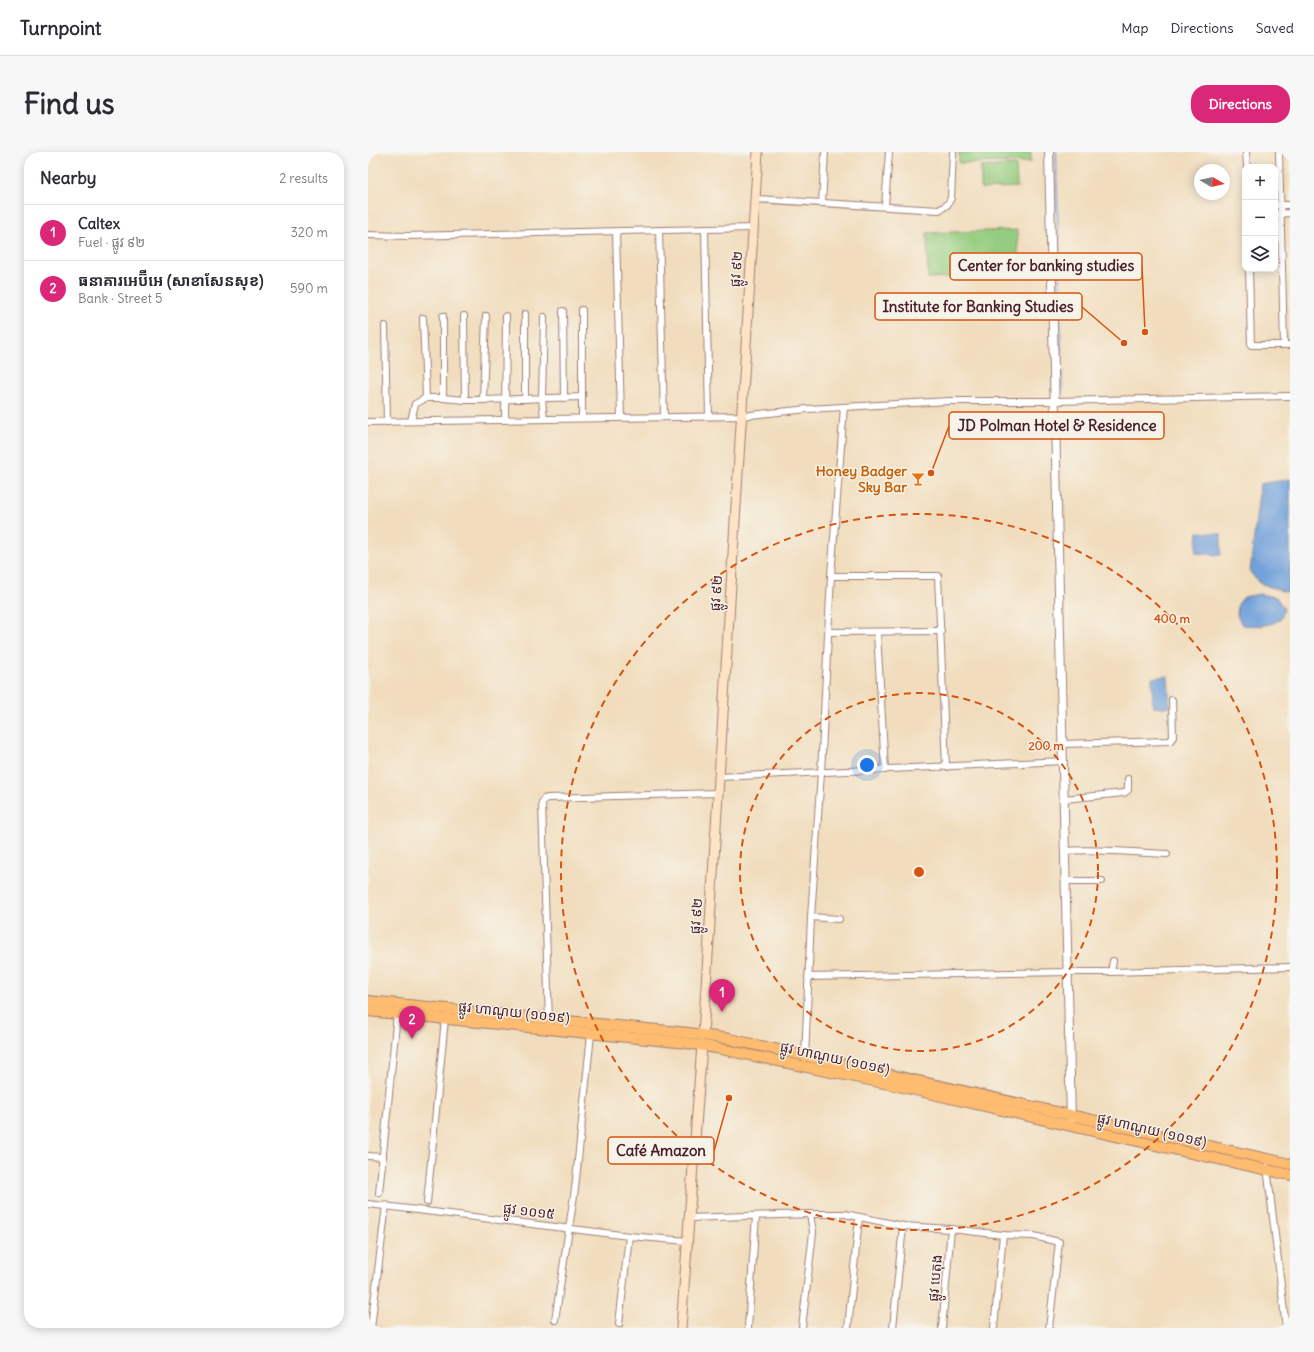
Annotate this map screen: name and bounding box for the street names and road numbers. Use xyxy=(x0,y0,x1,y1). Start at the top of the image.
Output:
street label: ផ្លូវ ៩២ xyxy=(726,250,749,288)
street label: ផ្លូវ ៩២ xyxy=(706,574,729,612)
street label: ផ្លូវ ៩២ xyxy=(686,897,709,935)
street label: ផ្លូវ ហាណូយ (១០១៩) xyxy=(457,997,571,1030)
street label: ផ្លូវ ហាណូយ (១០១៩) xyxy=(778,1038,892,1082)
street label: ផ្លូវ ហាណូយ (១០១៩) xyxy=(1095,1109,1209,1154)
street label: ផ្លូវ ១០១៥ xyxy=(502,1199,556,1226)
street label: ផ្លូវ បេតុង xyxy=(924,1254,949,1303)

